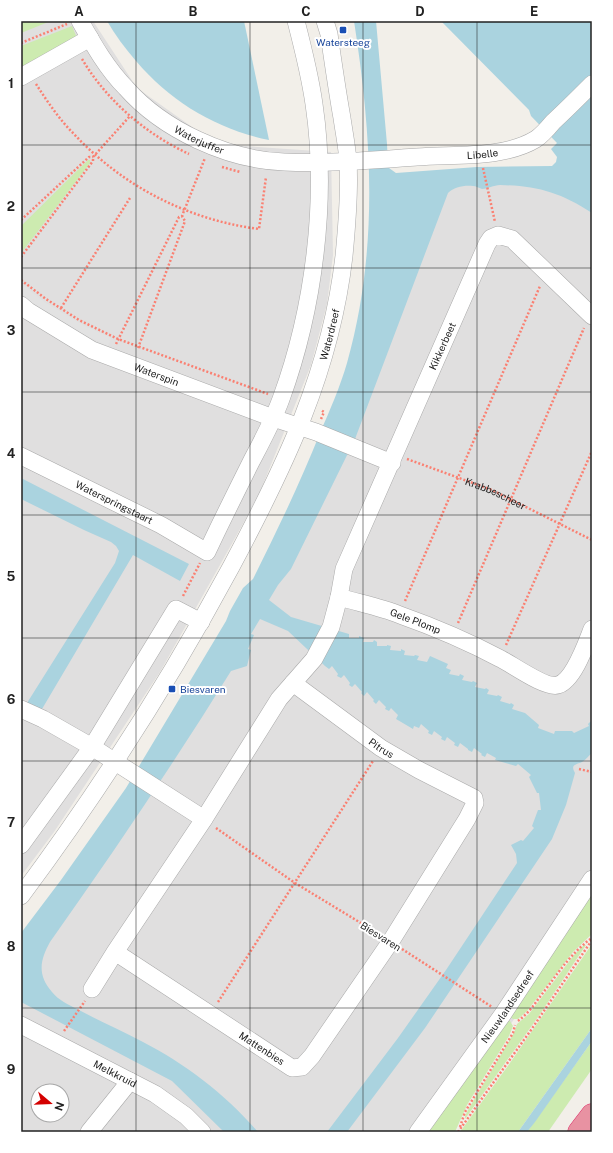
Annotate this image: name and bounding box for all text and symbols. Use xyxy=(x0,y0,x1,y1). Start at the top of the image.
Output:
text: A xyxy=(74,4,84,19)
text: B xyxy=(189,4,198,19)
text: C xyxy=(301,4,311,19)
text: D xyxy=(415,4,425,19)
text: E xyxy=(530,4,538,19)
marker: Watersteeg xyxy=(338,25,348,35)
place label: Watersteeg xyxy=(316,36,370,48)
text: 1 xyxy=(8,76,14,91)
street label: Waterjuffer xyxy=(172,123,226,156)
street label: Libelle xyxy=(467,146,499,161)
text: 2 xyxy=(7,199,15,214)
street label: Waterdreef xyxy=(317,307,341,361)
street label: Kikkerbeet xyxy=(426,320,458,372)
text: 3 xyxy=(7,323,16,338)
street label: Waterspin xyxy=(132,360,181,388)
text: 4 xyxy=(7,446,16,461)
street label: Krabbescheer xyxy=(464,475,528,512)
street label: Waterspringstaart xyxy=(74,478,155,526)
text: 5 xyxy=(7,569,16,584)
street label: Gele Plomp xyxy=(388,606,442,636)
place label: Biesvaren xyxy=(180,683,226,695)
marker: Biesvaren xyxy=(167,684,177,694)
text: 6 xyxy=(7,692,16,707)
street label: Pitrus xyxy=(367,735,396,760)
text: 7 xyxy=(7,815,15,830)
street label: Biesvaren xyxy=(358,919,404,953)
text: 8 xyxy=(7,939,16,954)
street label: Nieuwlandsedreef xyxy=(478,968,536,1045)
street label: Mattenbies xyxy=(237,1029,287,1067)
street label: Melkkruid xyxy=(92,1057,139,1090)
text: 9 xyxy=(7,1062,15,1077)
north arrow xyxy=(30,1083,70,1123)
text: N xyxy=(52,1100,67,1112)

